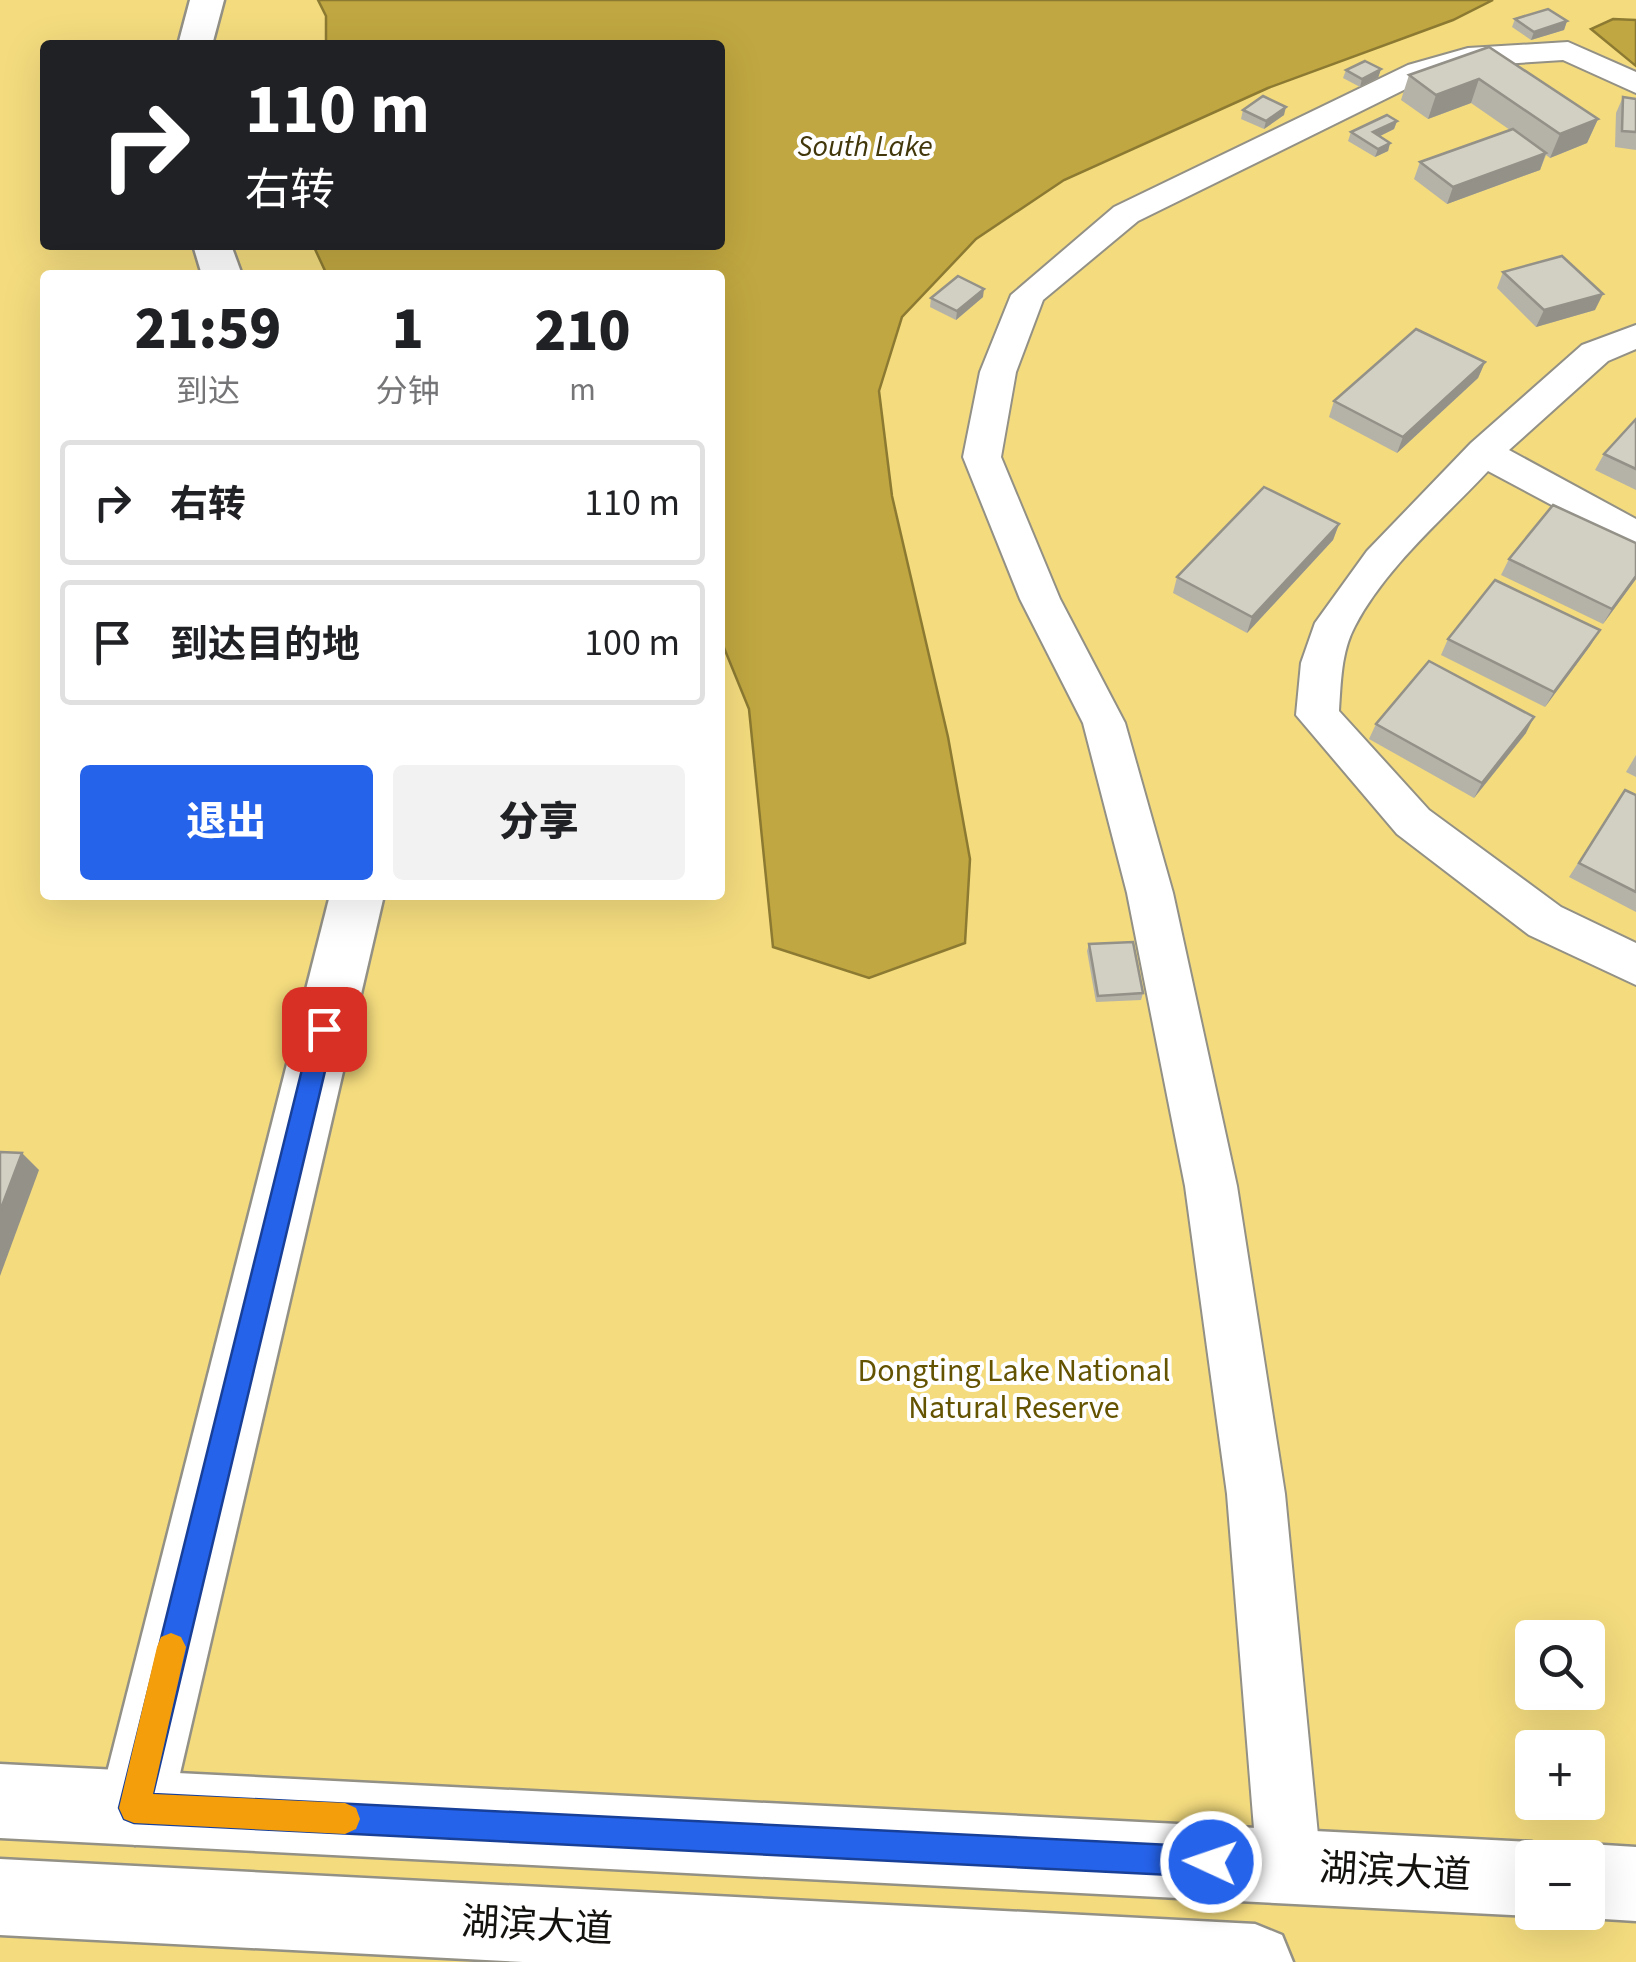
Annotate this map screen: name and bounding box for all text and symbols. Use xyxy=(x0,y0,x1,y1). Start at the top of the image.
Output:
text: 110 m xyxy=(245,60,430,160)
icon: right xyxy=(80,80,210,210)
water label: South Lake xyxy=(797,125,933,168)
text: 右转 xyxy=(245,159,335,223)
text: 21:59 xyxy=(135,287,281,372)
text: 1 xyxy=(392,287,424,372)
text: 210 xyxy=(534,289,630,374)
text: m xyxy=(569,367,596,413)
text: 到达 xyxy=(176,369,240,415)
text: 分钟 xyxy=(376,369,440,415)
icon: right xyxy=(85,475,140,530)
text: 110 m xyxy=(584,476,680,530)
text: 右转 xyxy=(170,478,246,532)
icon: arrive xyxy=(85,615,140,670)
text: 100 m xyxy=(584,616,680,670)
text: 到达目的地 xyxy=(170,618,360,672)
button: 退出 xyxy=(80,765,373,880)
button: 分享 xyxy=(393,765,685,880)
pin xyxy=(282,987,367,1072)
icon: arrive xyxy=(297,1002,352,1057)
park label: Dongting Lake National Natural Reserve xyxy=(858,1348,1170,1431)
map controls xyxy=(1515,1620,1605,1930)
button: search xyxy=(1515,1620,1605,1710)
button: + xyxy=(1515,1730,1605,1820)
position arrow xyxy=(1159,1810,1263,1914)
button: − xyxy=(1515,1840,1605,1930)
street label: 湖滨大道 xyxy=(1318,1841,1472,1903)
street label: 湖滨大道 xyxy=(460,1895,614,1957)

